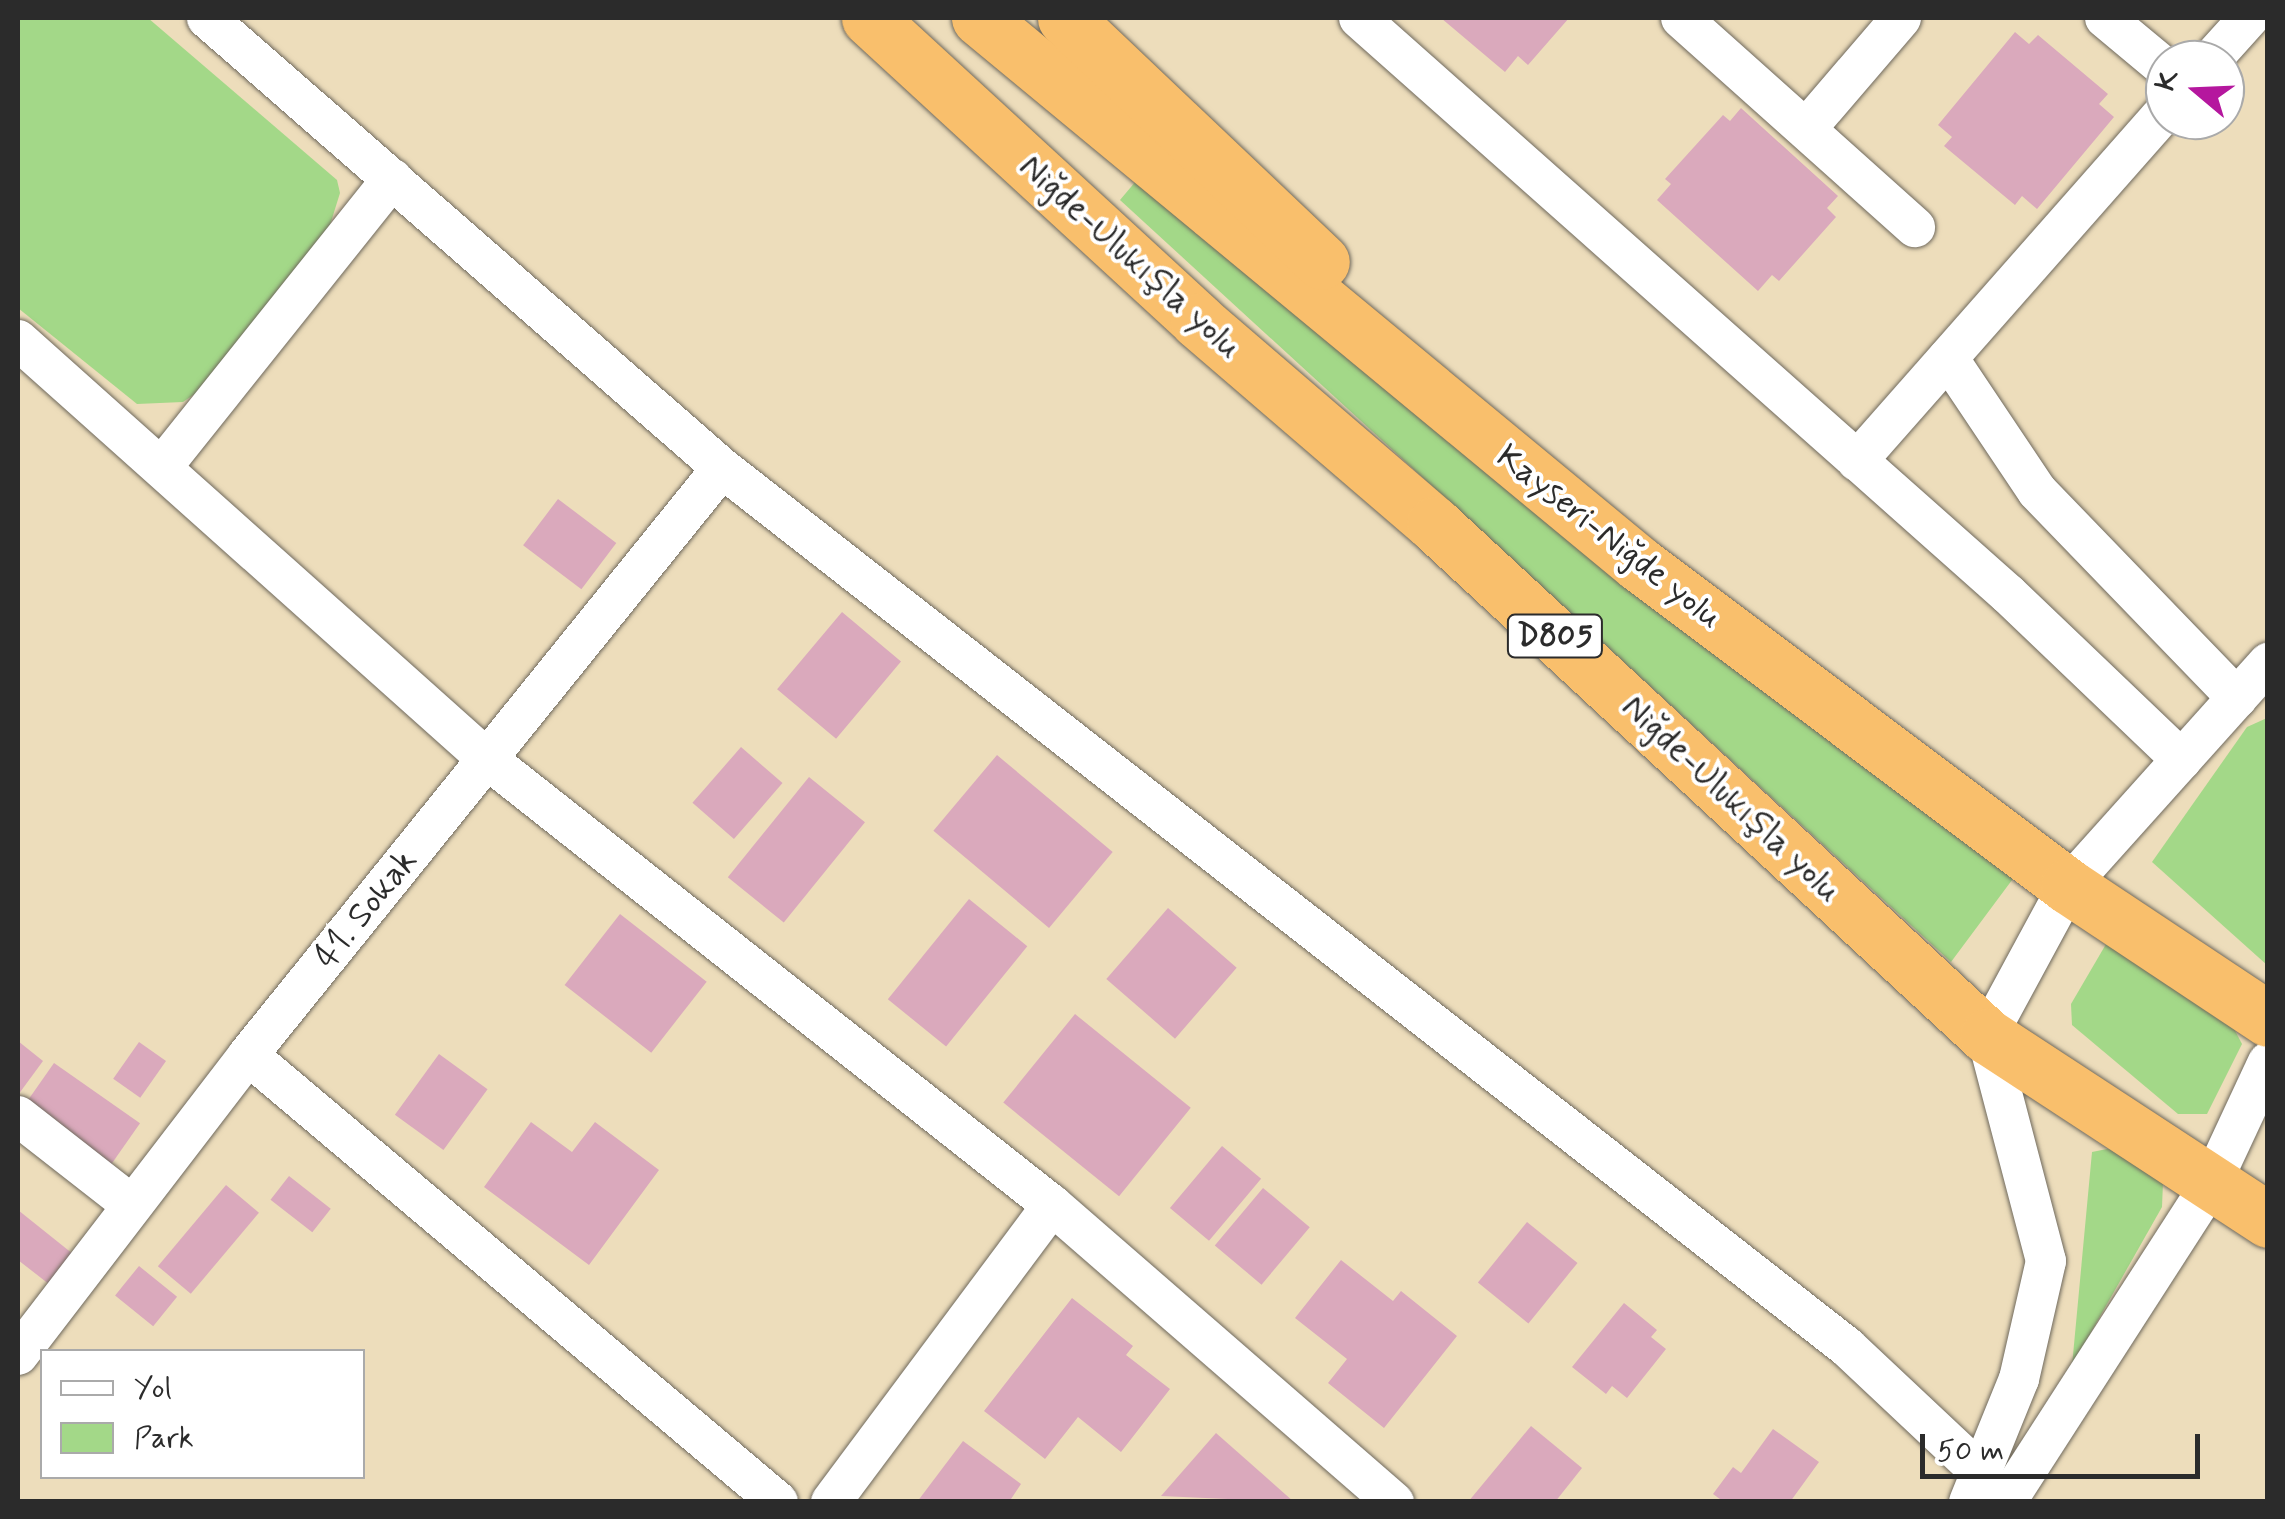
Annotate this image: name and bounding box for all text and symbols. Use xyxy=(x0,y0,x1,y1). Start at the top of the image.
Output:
north arrow xyxy=(2145,40,2245,140)
text: K xyxy=(2147,65,2189,96)
street label: Niğde-Ulukışla yolu xyxy=(1012,148,1248,366)
street label: Kayseri-Niğde yolu xyxy=(1490,438,1728,636)
road number: D805 xyxy=(1505,609,1605,663)
street label: Niğde-Ulukışla yolu xyxy=(1615,689,1847,909)
street label: 41. Sokak xyxy=(305,841,427,977)
legend xyxy=(40,1349,365,1479)
text: Yol xyxy=(134,1369,172,1408)
scale bar xyxy=(1925,1414,2205,1476)
text: Park xyxy=(134,1419,194,1458)
text: 50 m xyxy=(1937,1432,2004,1471)

